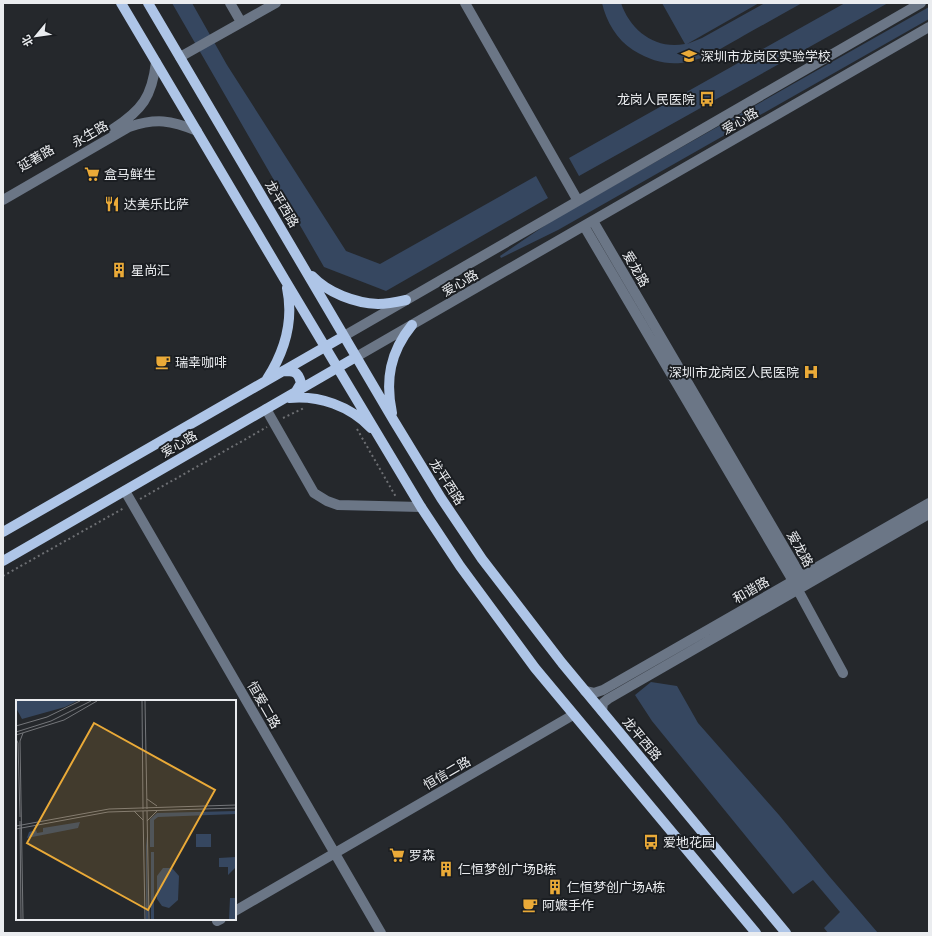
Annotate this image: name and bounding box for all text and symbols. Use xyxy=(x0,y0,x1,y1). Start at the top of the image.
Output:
north arrow xyxy=(16,16,56,56)
text: 北 xyxy=(18,33,36,49)
school or university icon: 深圳市龙岗区实验学校 xyxy=(680,47,698,65)
place label: 深圳市龙岗区实验学校 xyxy=(701,48,831,65)
bus stop icon: 龙岗人民医院 xyxy=(698,90,716,108)
place label: 龙岗人民医院 xyxy=(617,91,695,108)
street label: 爱心路 xyxy=(719,104,761,138)
street label: 永生路 xyxy=(69,117,111,151)
street label: 延著路 xyxy=(15,141,57,175)
supermarket icon: 盒马鲜生 xyxy=(83,165,101,183)
place label: 盒马鲜生 xyxy=(104,166,156,183)
street label: 龙平西路 xyxy=(261,177,303,231)
restaurant icon: 达美乐比萨 xyxy=(103,195,121,213)
place label: 达美乐比萨 xyxy=(124,196,189,213)
street label: 爱龙路 xyxy=(619,248,653,290)
building icon: 星尚汇 xyxy=(110,261,128,279)
place label: 星尚汇 xyxy=(131,262,170,279)
street label: 爱心路 xyxy=(439,266,481,300)
cafe icon: 瑞幸咖啡 xyxy=(154,353,172,371)
place label: 瑞幸咖啡 xyxy=(175,354,227,371)
hospital icon: 深圳市龙岗区人民医院 xyxy=(802,363,820,381)
place label: 深圳市龙岗区人民医院 xyxy=(669,364,799,381)
street label: 爱心路 xyxy=(158,427,200,461)
street label: 龙平西路 xyxy=(426,456,468,508)
street label: 爱龙路 xyxy=(783,528,817,570)
street label: 和谐路 xyxy=(730,573,772,607)
street label: 恒爱二路 xyxy=(244,678,284,732)
inset map xyxy=(16,700,236,920)
street label: 龙平西路 xyxy=(619,714,665,764)
street label: 恒信二路 xyxy=(420,753,474,793)
bus stop icon: 爱地花园 xyxy=(642,833,660,851)
place label: 爱地花园 xyxy=(663,834,715,851)
supermarket icon: 罗森 xyxy=(388,846,406,864)
place label: 罗森 xyxy=(409,847,435,864)
building icon: 仁恒梦创广场B栋 xyxy=(437,860,455,878)
place label: 仁恒梦创广场B栋 xyxy=(458,861,557,878)
building icon: 仁恒梦创广场A栋 xyxy=(546,878,564,896)
place label: 仁恒梦创广场A栋 xyxy=(567,879,666,896)
cafe icon: 阿嬷手作 xyxy=(521,896,539,914)
place label: 阿嬷手作 xyxy=(542,897,594,914)

